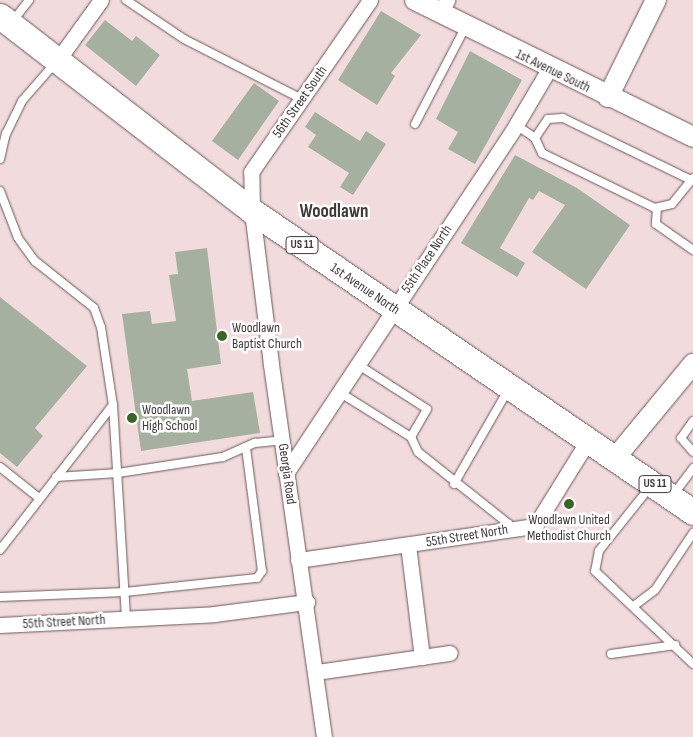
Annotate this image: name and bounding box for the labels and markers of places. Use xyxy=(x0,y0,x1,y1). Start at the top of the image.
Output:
place label: Woodlawn Baptist Church xyxy=(232,320,302,352)
marker: Woodlawn Baptist Church xyxy=(216,330,228,342)
place label: Woodlawn High School xyxy=(142,402,197,434)
marker: Woodlawn High School xyxy=(126,412,138,424)
marker: Woodlawn United Methodist Church xyxy=(563,498,575,510)
place label: Woodlawn United Methodist Church xyxy=(527,512,611,544)

